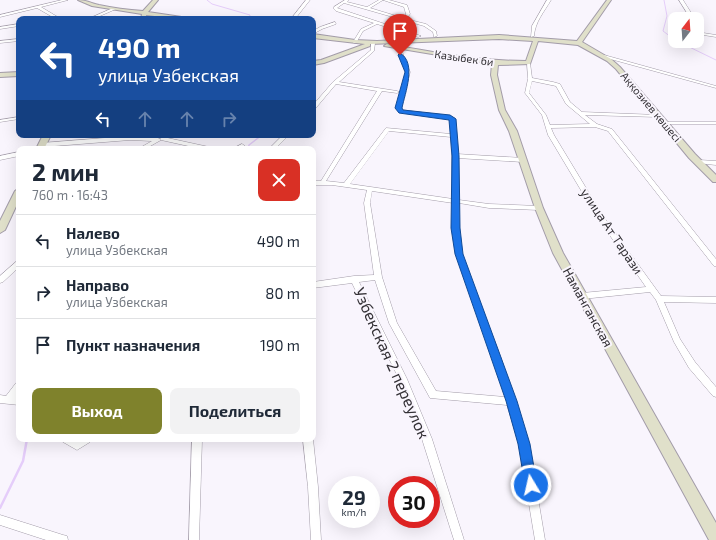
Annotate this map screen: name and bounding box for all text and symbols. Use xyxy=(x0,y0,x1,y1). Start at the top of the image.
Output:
north arrow xyxy=(668,12,704,48)
map controls xyxy=(668,12,704,48)
pin xyxy=(383,14,417,55)
icon: arrive xyxy=(389,20,411,42)
text: 490 m xyxy=(98,30,181,64)
icon: left xyxy=(32,32,84,84)
street label: Казыбек би xyxy=(434,47,494,68)
text: улица Узбекская xyxy=(98,64,239,86)
street label: Аққозиев көшесі xyxy=(619,69,684,144)
icon: left xyxy=(92,108,114,130)
icon: ahead xyxy=(134,108,156,130)
icon: ahead xyxy=(176,108,198,130)
icon: right xyxy=(218,108,240,130)
text: 2 мин xyxy=(32,157,99,186)
button: close xyxy=(258,159,300,201)
street label: улица Ат Тарази xyxy=(577,185,647,277)
text: 760 m · 16:43 xyxy=(32,187,108,203)
text: Налево xyxy=(66,224,120,242)
icon: left xyxy=(32,230,54,252)
text: 490 m xyxy=(257,232,300,250)
text: улица Узбекская xyxy=(66,242,168,258)
street label: Наманганская xyxy=(560,264,616,350)
text: Направо xyxy=(66,276,129,294)
icon: right xyxy=(32,282,54,304)
text: 80 m xyxy=(265,284,300,302)
street label: Узбекская 2 переулок xyxy=(350,284,435,442)
text: улица Узбекская xyxy=(66,294,168,310)
icon: arrive xyxy=(32,334,54,356)
text: Пункт назначения xyxy=(66,336,200,354)
text: 190 m xyxy=(260,336,300,354)
button: Выход xyxy=(32,388,162,434)
button: Поделиться xyxy=(170,388,300,434)
position arrow xyxy=(510,464,552,506)
speed limit sign: 30 xyxy=(388,476,440,528)
text: 29 xyxy=(342,485,366,509)
text: km/h xyxy=(342,506,366,518)

